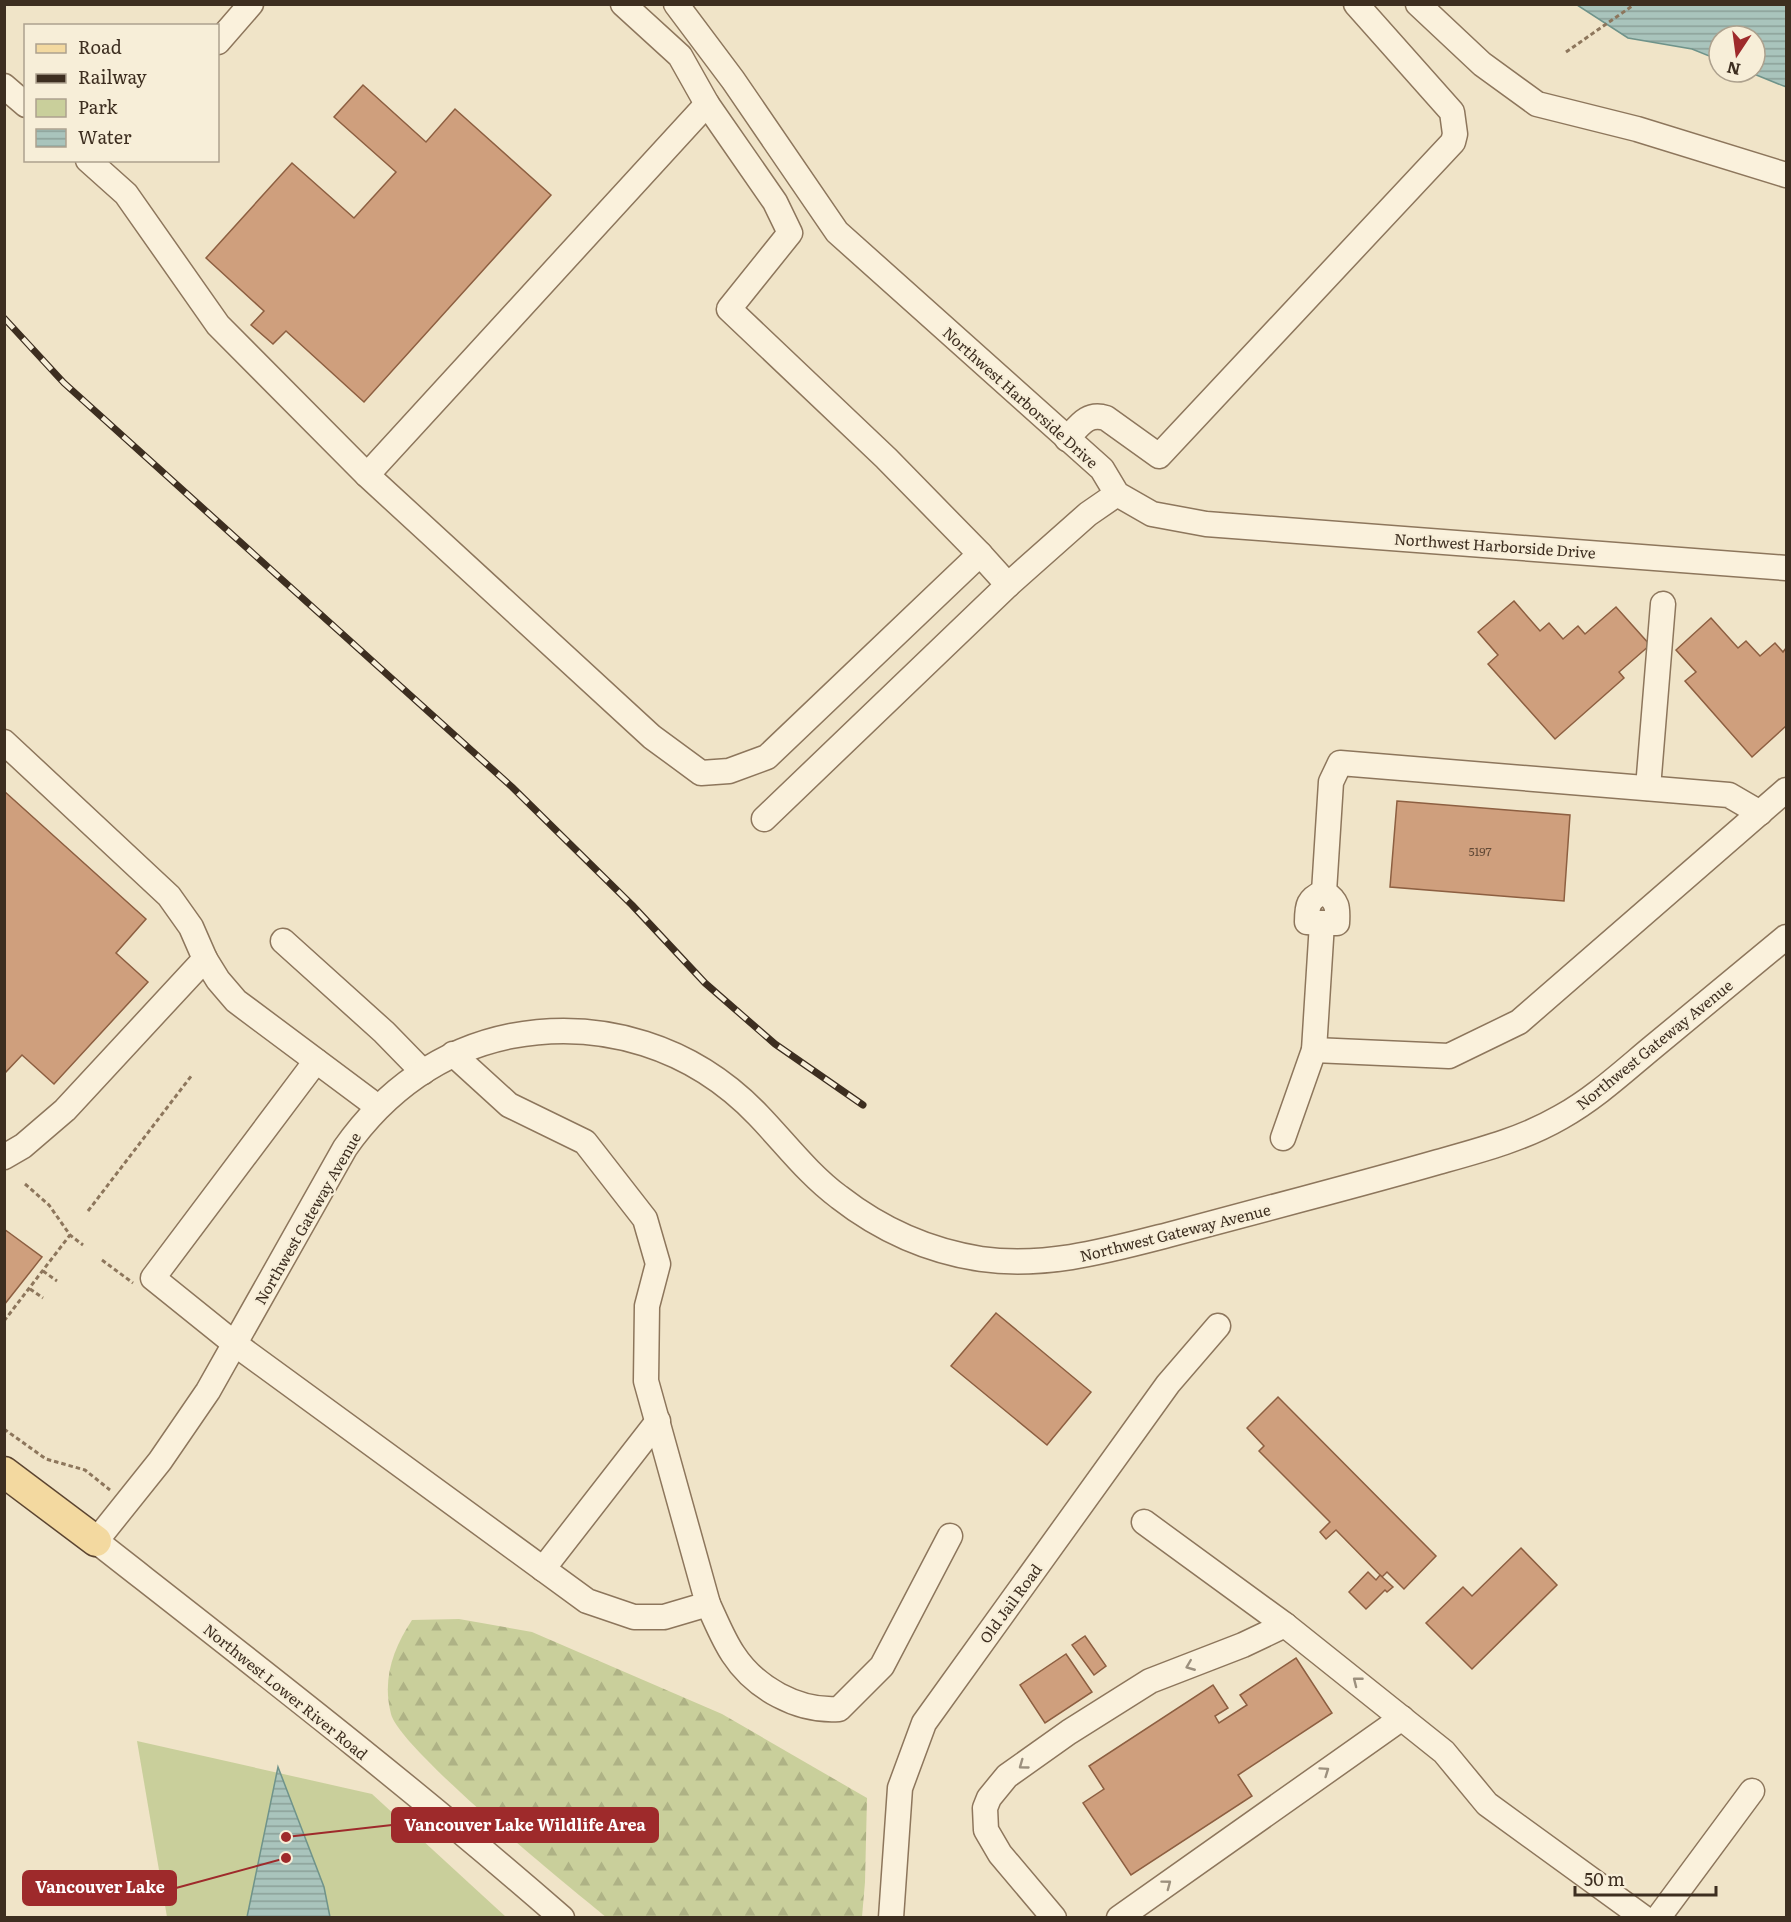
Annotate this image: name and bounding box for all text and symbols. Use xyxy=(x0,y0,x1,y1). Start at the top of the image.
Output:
legend xyxy=(24,24,219,162)
north arrow xyxy=(1707,24,1767,84)
text: Road xyxy=(78,33,122,60)
text: N xyxy=(1724,56,1743,83)
text: Railway xyxy=(78,63,147,90)
text: Park xyxy=(78,93,119,120)
text: Water xyxy=(78,123,132,150)
street label: Northwest Harborside Drive xyxy=(938,321,1104,473)
street label: Northwest Harborside Drive xyxy=(1393,526,1597,564)
house number: 5197 xyxy=(1468,842,1492,860)
street label: Northwest Gateway Avenue xyxy=(1571,973,1737,1115)
street label: Northwest Gateway Avenue xyxy=(248,1127,366,1308)
street label: Northwest Gateway Avenue xyxy=(1077,1197,1273,1267)
street label: Old Jail Road xyxy=(973,1558,1047,1648)
street label: Northwest Lower River Road xyxy=(199,1617,373,1765)
one-way arrow xyxy=(1185,1659,1196,1671)
one-way arrow xyxy=(1353,1677,1364,1688)
one-way arrow xyxy=(1018,1758,1029,1769)
one-way arrow xyxy=(1319,1767,1330,1778)
callout: Vancouver Lake Wildlife Area xyxy=(392,1808,658,1842)
text: Vancouver Lake Wildlife Area xyxy=(404,1812,646,1836)
scale bar xyxy=(1575,1859,1716,1897)
text: 50 m xyxy=(1584,1865,1625,1892)
callout: Vancouver Lake xyxy=(23,1871,176,1905)
text: Vancouver Lake xyxy=(35,1874,165,1898)
one-way arrow xyxy=(1160,1880,1171,1891)

